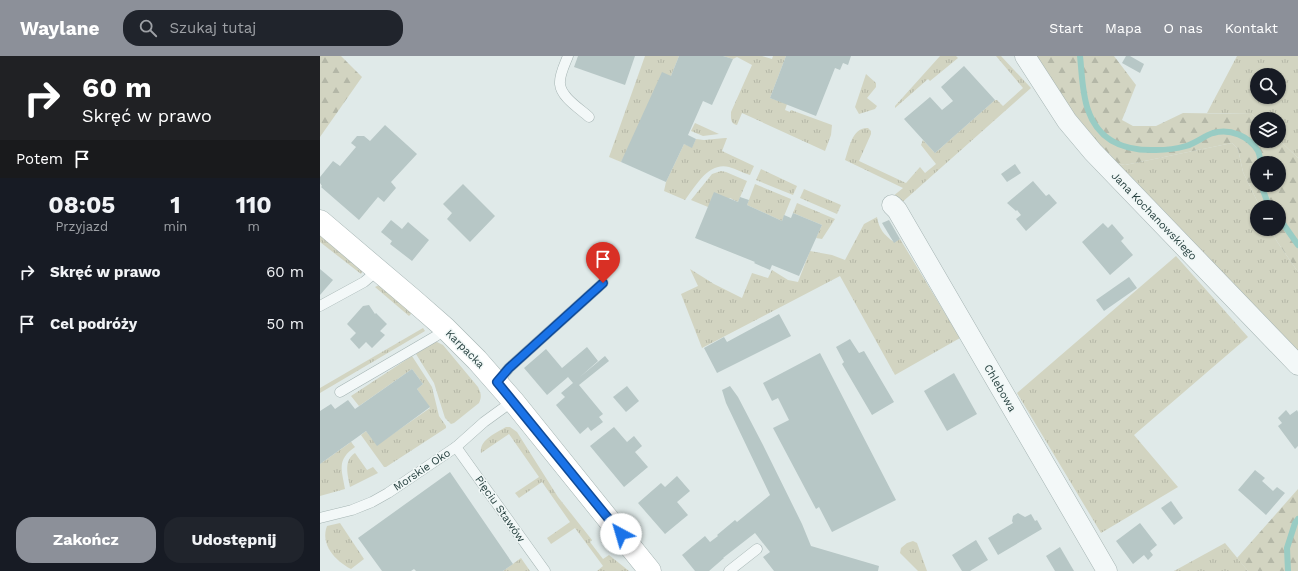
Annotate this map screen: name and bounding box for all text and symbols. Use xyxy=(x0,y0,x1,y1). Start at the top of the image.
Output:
search box xyxy=(123,10,403,46)
text: Waylane xyxy=(20,17,99,40)
icon: search xyxy=(137,17,159,39)
text: Szukaj tutaj xyxy=(169,19,256,37)
text: Start xyxy=(1049,20,1083,36)
text: Mapa xyxy=(1105,20,1142,36)
text: O nas xyxy=(1164,20,1203,36)
text: Kontakt xyxy=(1225,20,1278,36)
map controls xyxy=(1250,68,1286,236)
button: search xyxy=(1250,68,1286,104)
text: 60 m xyxy=(82,71,152,104)
icon: right xyxy=(16,72,68,124)
text: Skręć w prawo xyxy=(82,105,212,126)
button: layers xyxy=(1250,112,1286,148)
icon: arrive xyxy=(71,148,93,170)
text: Potem xyxy=(16,150,63,168)
button: + xyxy=(1250,156,1286,192)
street label: Jana Kochanowskiego xyxy=(1109,169,1199,263)
text: 08:05 xyxy=(48,191,115,219)
text: 1 xyxy=(170,191,181,219)
text: 110 xyxy=(236,191,272,219)
button: − xyxy=(1250,200,1286,236)
text: Przyjazd xyxy=(55,219,108,234)
text: min xyxy=(164,219,187,234)
text: m xyxy=(248,219,260,234)
pin xyxy=(586,242,620,283)
icon: arrive xyxy=(592,248,614,270)
icon: right xyxy=(16,261,38,283)
text: Skręć w prawo xyxy=(50,263,160,281)
text: 60 m xyxy=(266,263,304,281)
icon: arrive xyxy=(16,313,38,335)
text: Cel podróży xyxy=(50,315,137,333)
text: 50 m xyxy=(267,315,304,333)
street label: Karpacka xyxy=(443,327,487,371)
street label: Chlebowa xyxy=(981,362,1019,414)
street label: Morskie Oko xyxy=(391,446,453,494)
street label: Pięciu Stawów xyxy=(472,473,528,545)
position arrow xyxy=(600,513,642,555)
button: Zakończ xyxy=(16,517,156,563)
button: Udostępnij xyxy=(164,517,304,563)

